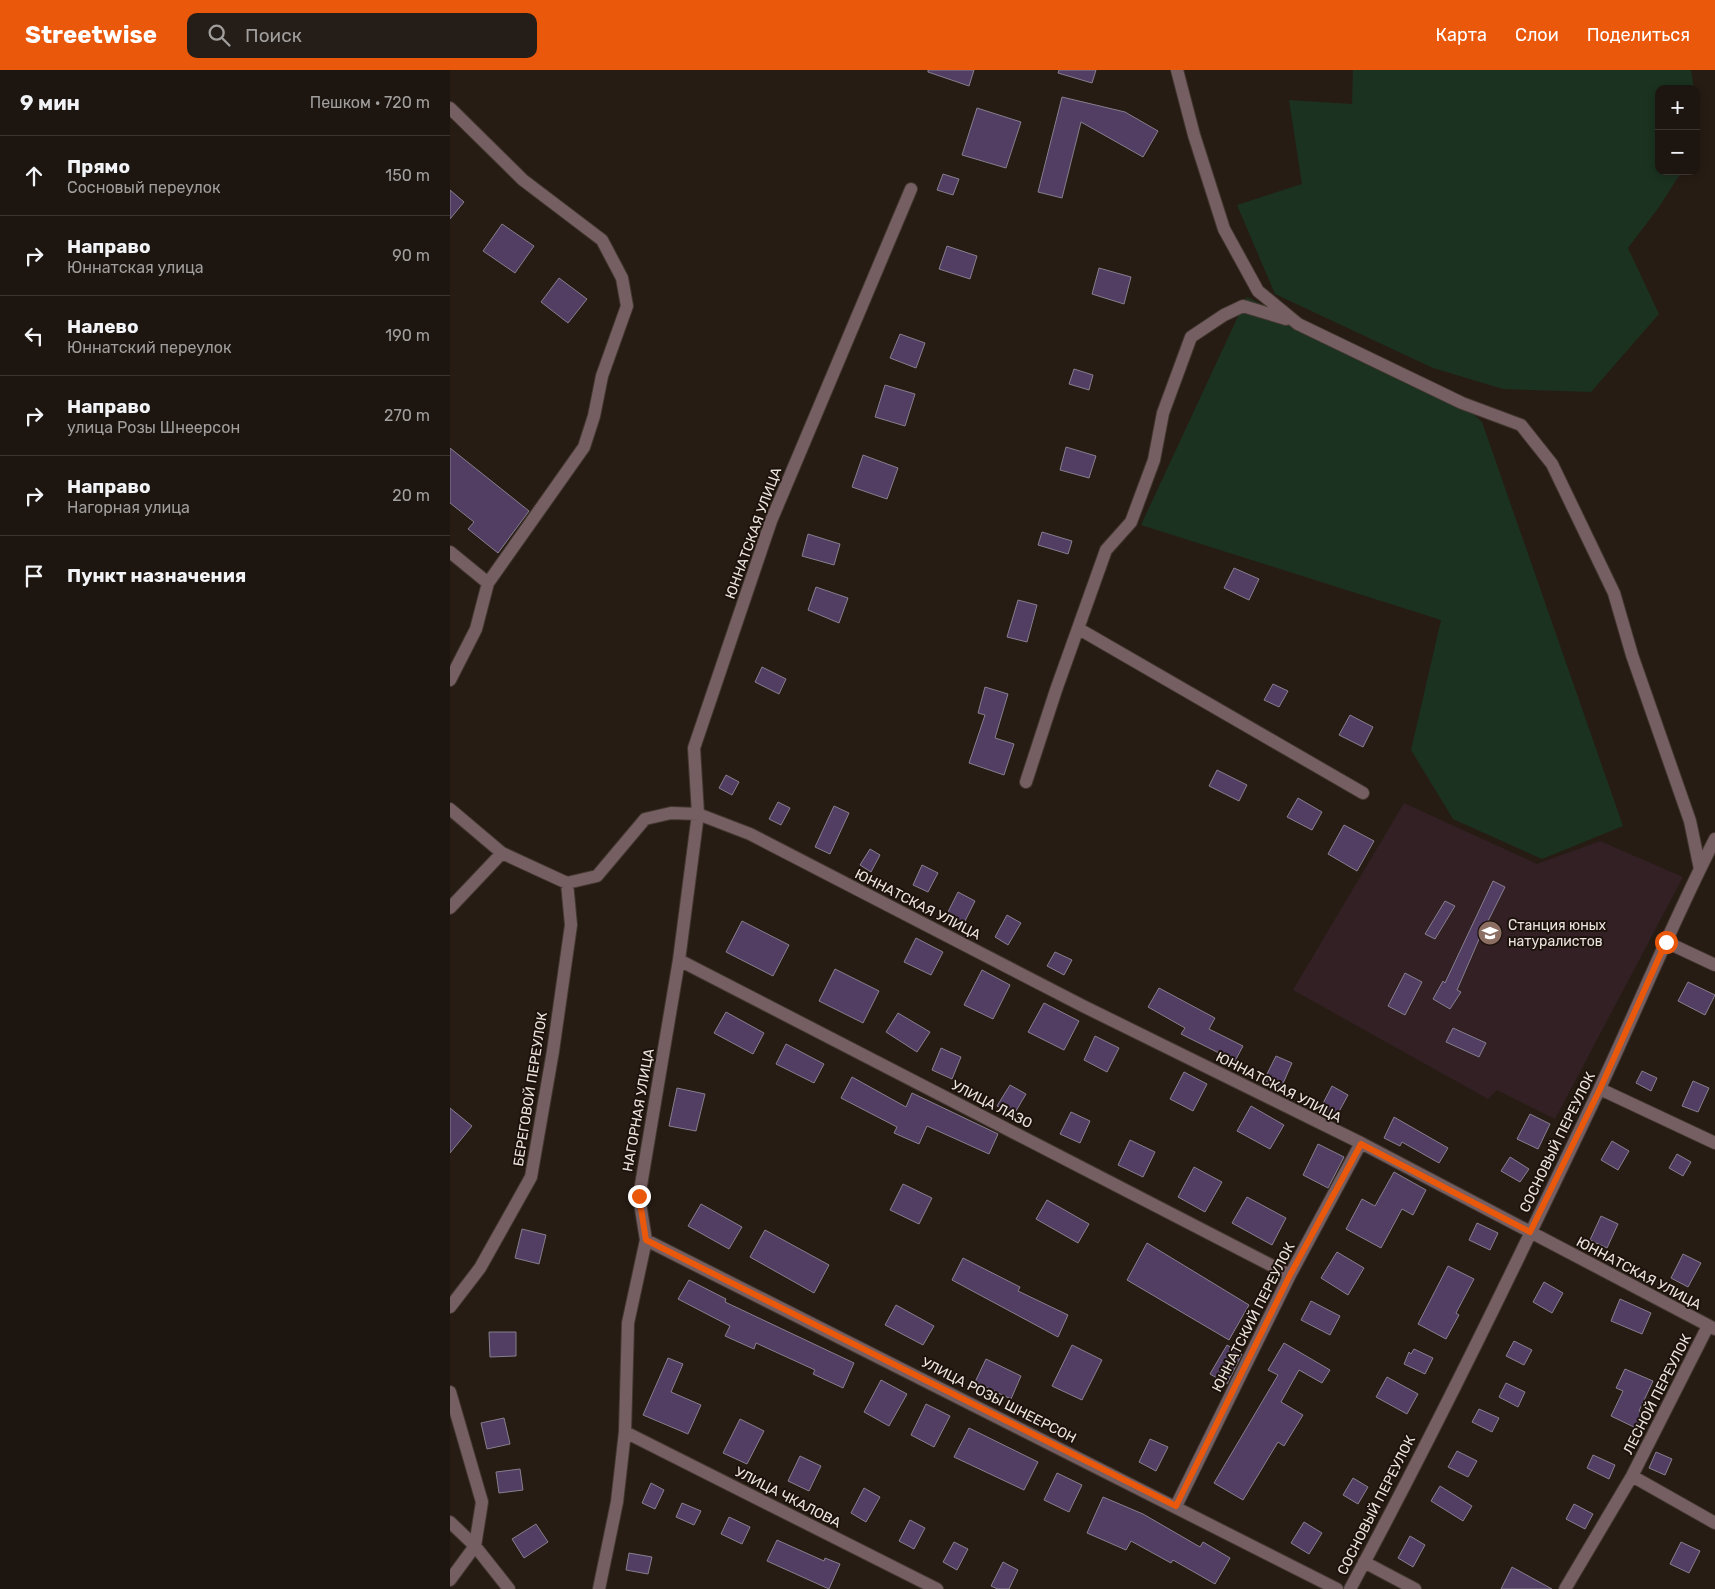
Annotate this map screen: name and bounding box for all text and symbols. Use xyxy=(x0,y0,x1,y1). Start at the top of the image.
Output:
search box xyxy=(187,13,537,58)
text: Streetwise xyxy=(25,21,157,49)
icon: search xyxy=(205,21,233,49)
text: Поиск xyxy=(245,24,302,47)
text: Карта xyxy=(1436,24,1487,46)
text: Слои xyxy=(1515,24,1559,46)
text: Поделиться xyxy=(1587,24,1690,46)
map controls xyxy=(1655,85,1700,175)
button: + xyxy=(1655,85,1700,130)
text: 9 мин xyxy=(20,90,80,115)
text: Пешком · 720 m xyxy=(310,93,430,112)
button: − xyxy=(1655,130,1700,175)
text: Прямо xyxy=(67,155,130,178)
icon: ahead xyxy=(20,162,48,190)
text: 150 m xyxy=(385,166,430,185)
text: Сосновый переулок xyxy=(67,178,221,197)
text: Направо xyxy=(67,235,151,258)
icon: right xyxy=(20,242,48,270)
text: 90 m xyxy=(392,246,430,265)
text: Юннатская улица xyxy=(67,258,204,277)
text: Налево xyxy=(67,315,139,338)
icon: left xyxy=(20,322,48,350)
text: 190 m xyxy=(385,326,430,345)
text: Юннатский переулок xyxy=(67,338,231,357)
text: Направо xyxy=(67,395,151,418)
icon: right xyxy=(20,402,48,430)
text: 270 m xyxy=(384,406,430,425)
text: улица Розы Шнеерсон xyxy=(67,418,240,437)
street label: ЮННАТСКАЯ УЛИЦА xyxy=(722,464,785,601)
text: Направо xyxy=(67,475,151,498)
icon: right xyxy=(20,482,48,510)
text: 20 m xyxy=(392,486,430,505)
text: Нагорная улица xyxy=(67,498,190,517)
icon: arrive xyxy=(20,562,48,590)
text: Пункт назначения xyxy=(67,564,246,587)
street label: ЮННАТСКАЯ УЛИЦА xyxy=(852,865,984,944)
place label: Станция юных натуралистов xyxy=(1508,917,1607,950)
school or university icon: Станция юных натуралистов xyxy=(1477,920,1503,946)
route start xyxy=(1655,931,1678,954)
street label: БЕРЕГОВОЙ ПЕРЕУЛОК xyxy=(509,1010,551,1168)
street label: НАГОРНАЯ УЛИЦА xyxy=(619,1047,658,1173)
street label: ЮННАТСКАЯ УЛИЦА xyxy=(1213,1048,1345,1127)
street label: СОСНОВЫЙ ПЕРЕУЛОК xyxy=(1515,1069,1599,1215)
street label: УЛИЦА ЛАЗО xyxy=(948,1077,1035,1132)
route end xyxy=(628,1185,651,1208)
street label: ЮННАТСКАЯ УЛИЦА xyxy=(1573,1233,1705,1314)
street label: ЮННАТСКИЙ ПЕРЕУЛОК xyxy=(1207,1239,1299,1395)
street label: ЛЕСНОЙ ПЕРЕУЛОК xyxy=(1619,1331,1695,1457)
street label: УЛИЦА РОЗЫ ШНЕЕРСОН xyxy=(919,1354,1079,1447)
street label: СОСНОВЫЙ ПЕРЕУЛОК xyxy=(1333,1432,1419,1578)
street label: УЛИЦА ЧКАЛОВА xyxy=(732,1463,844,1532)

